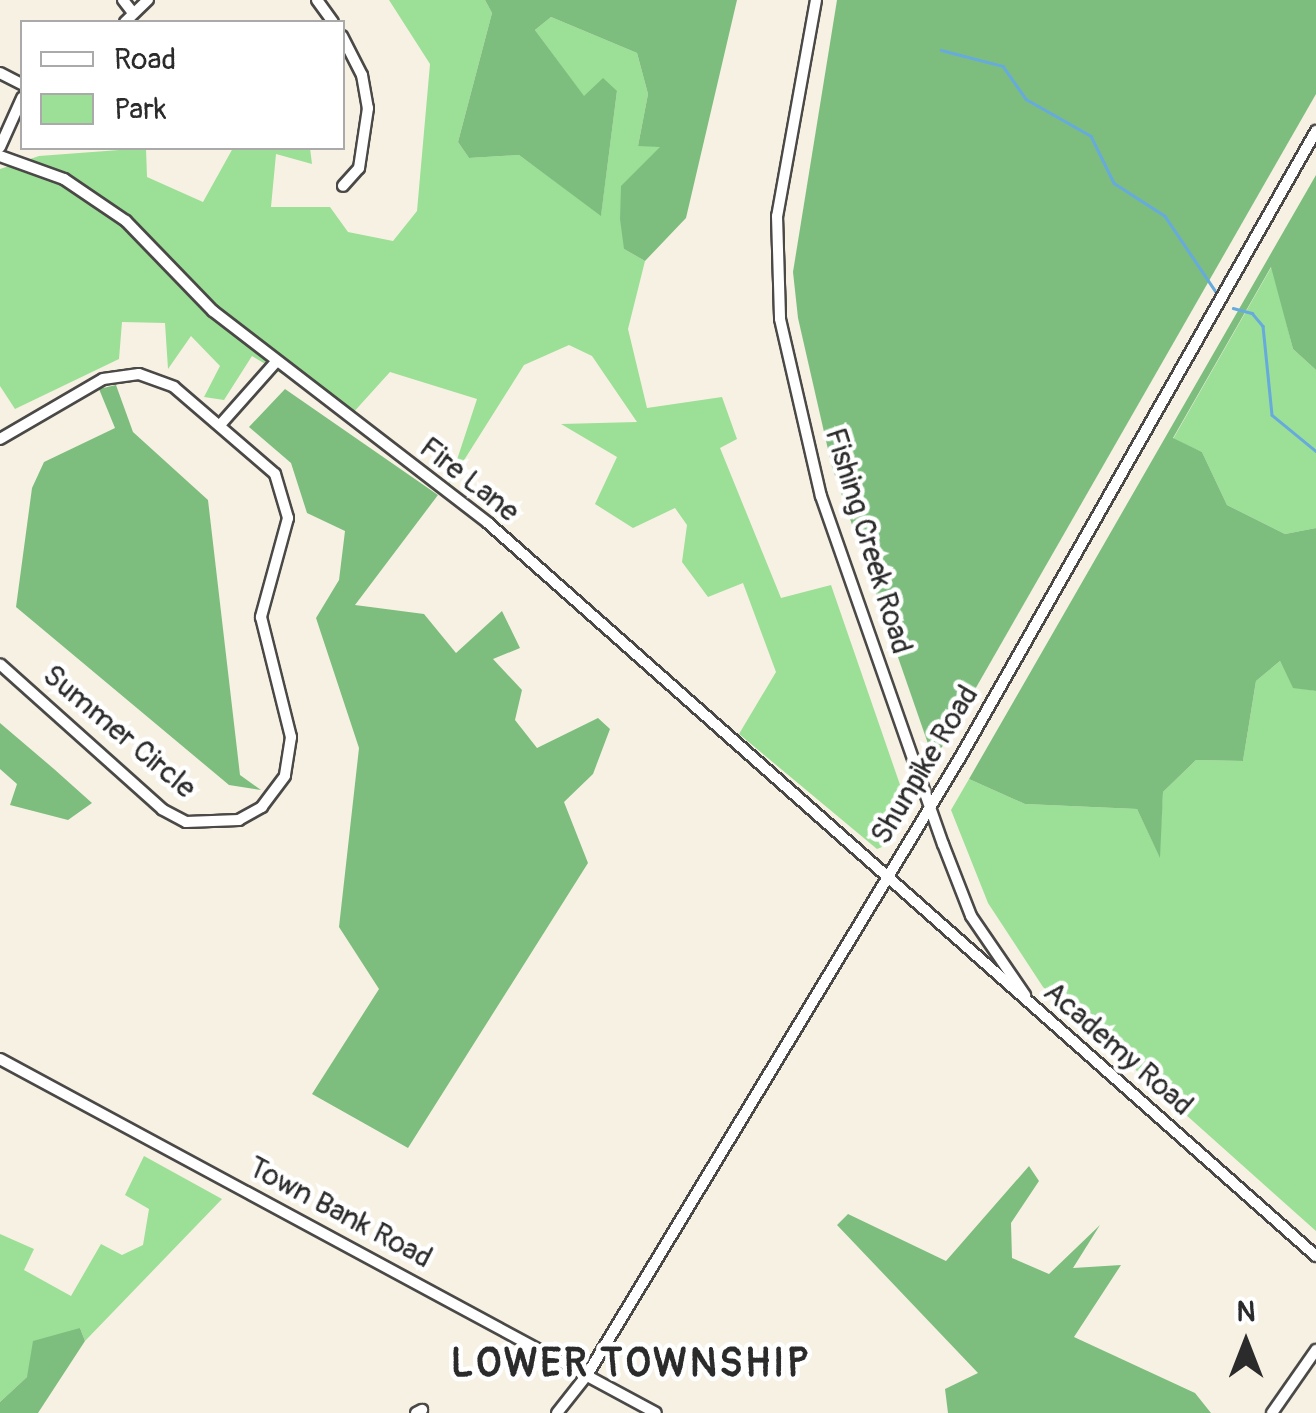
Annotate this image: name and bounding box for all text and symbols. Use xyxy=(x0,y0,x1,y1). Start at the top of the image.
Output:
legend xyxy=(20,20,345,150)
text: Road xyxy=(114,41,176,78)
text: Park xyxy=(114,91,167,128)
street label: Fishing Creek Road xyxy=(817,424,919,658)
street label: Fire Lane xyxy=(412,430,526,530)
street label: Summer Circle xyxy=(35,658,203,806)
street label: Shunpike Road xyxy=(863,679,987,851)
street label: Academy Road xyxy=(1036,974,1200,1124)
street label: Town Bank Road xyxy=(242,1149,438,1277)
north arrow xyxy=(1196,1293,1296,1393)
text: N xyxy=(1237,1295,1255,1330)
district label: LOWER TOWNSHIP xyxy=(451,1340,811,1388)

